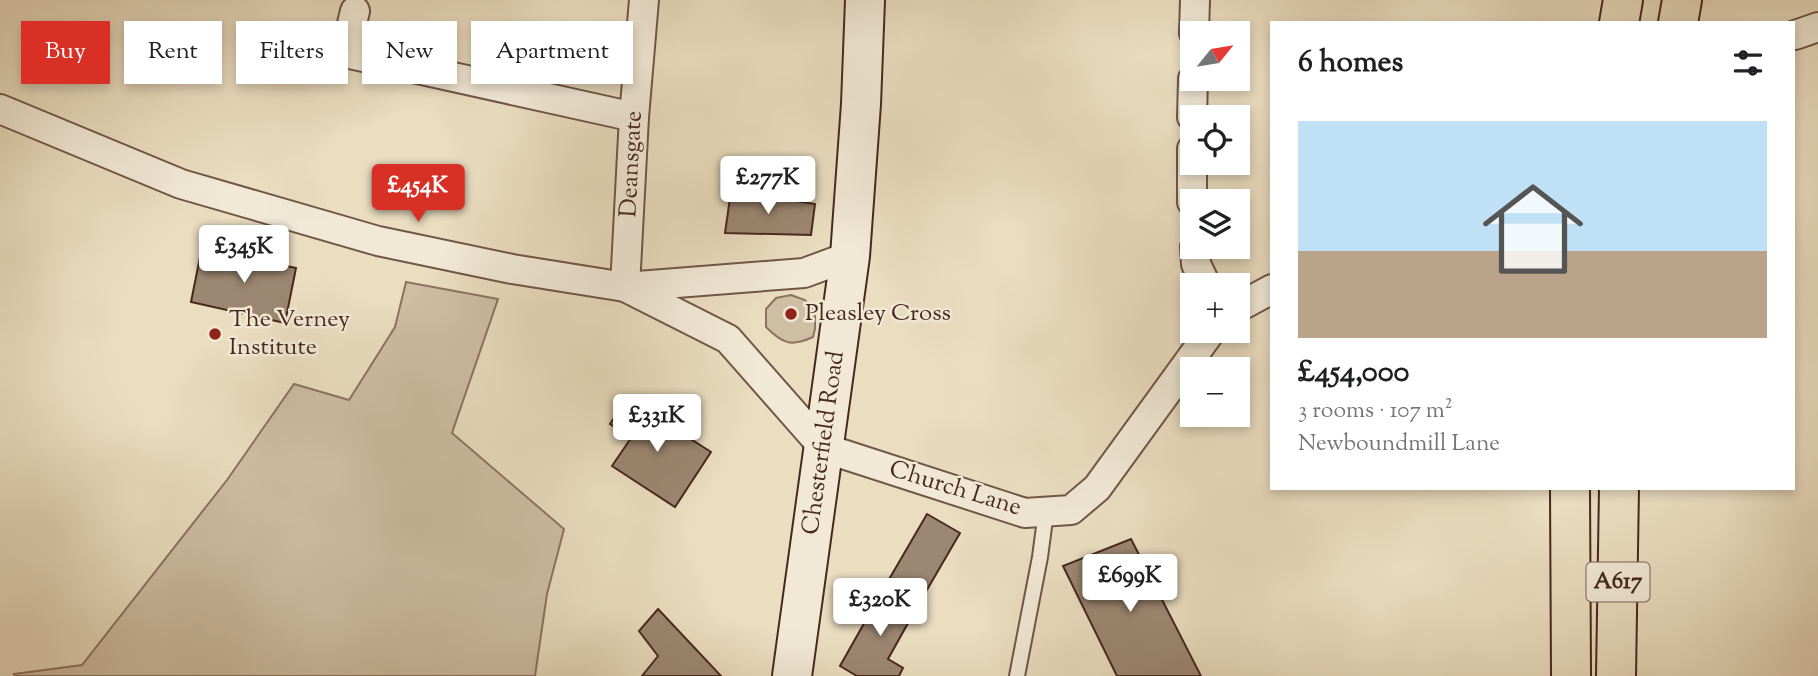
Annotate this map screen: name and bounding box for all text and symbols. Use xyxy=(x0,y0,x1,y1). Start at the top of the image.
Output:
chip: Buy xyxy=(21,21,110,84)
chip: Rent xyxy=(124,21,222,84)
chip: Filters xyxy=(236,21,348,84)
chip: New xyxy=(362,21,457,84)
chip: Apartment xyxy=(471,21,633,84)
north arrow xyxy=(1180,21,1250,91)
map controls xyxy=(1180,21,1250,427)
text: 6 homes xyxy=(1298,42,1403,85)
icon: filters xyxy=(1729,44,1767,82)
button: locate xyxy=(1180,105,1250,175)
street label: Deansgate xyxy=(612,110,652,218)
pin: £277K xyxy=(719,156,817,216)
text: £277K xyxy=(736,162,800,195)
pin: £454K xyxy=(369,164,467,224)
icon: home xyxy=(1470,166,1596,292)
text: £454K xyxy=(388,170,448,203)
button: layers xyxy=(1180,189,1250,259)
pin: £345K xyxy=(195,226,293,285)
text: £345K xyxy=(215,231,273,264)
button: + xyxy=(1180,273,1250,343)
place label: Pleasley Cross xyxy=(805,297,951,331)
place label: The Verney Institute xyxy=(229,303,350,365)
marker: Pleasley Cross xyxy=(783,306,799,322)
marker: The Verney Institute xyxy=(207,326,223,342)
street label: Chesterfield Road xyxy=(794,348,854,537)
text: £454,000 xyxy=(1298,352,1409,395)
button: − xyxy=(1180,357,1250,427)
pin: £331K xyxy=(608,394,706,454)
text: 3 rooms · 107 m² xyxy=(1298,395,1453,428)
text: £331K xyxy=(629,400,685,433)
text: Newboundmill Lane xyxy=(1298,428,1500,461)
street label: Church Lane xyxy=(885,453,1025,525)
pin: £699K xyxy=(1081,554,1179,614)
text: £699K xyxy=(1098,560,1162,593)
road number: A617 xyxy=(1586,562,1650,602)
pin: £320K xyxy=(831,578,929,638)
text: £320K xyxy=(849,584,911,617)

